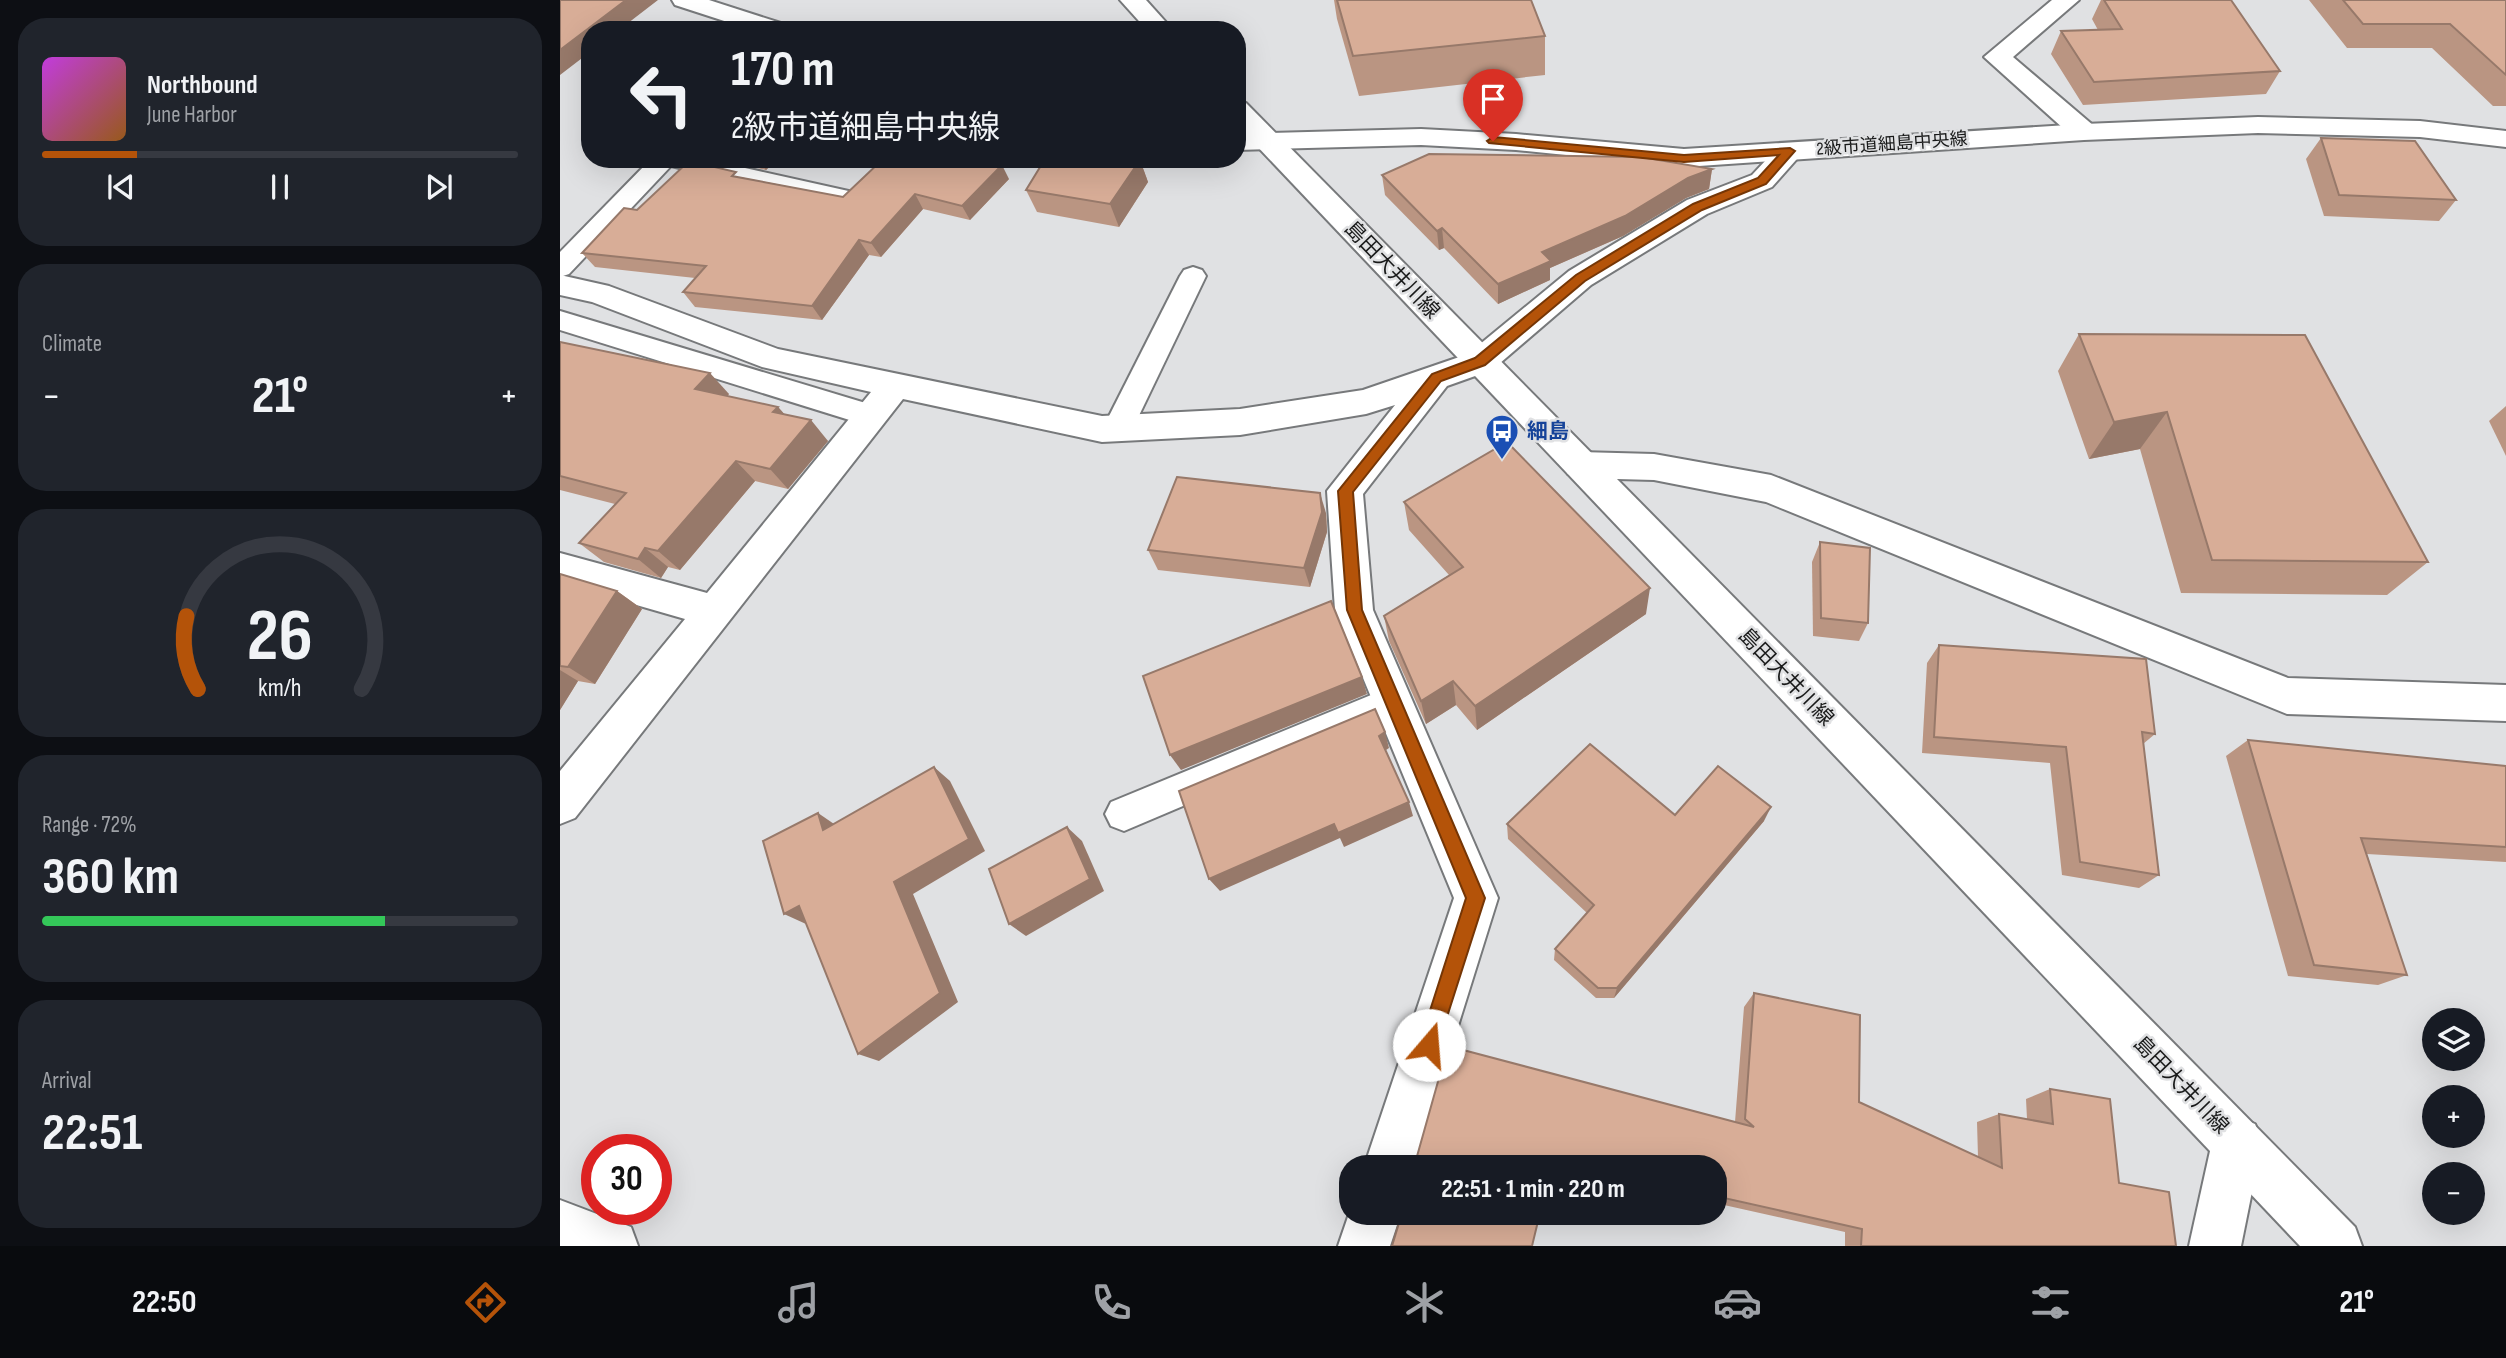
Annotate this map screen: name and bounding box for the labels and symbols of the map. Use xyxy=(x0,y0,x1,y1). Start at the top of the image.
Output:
pin xyxy=(1463,69,1523,141)
street label: 2級市道細島中央線 xyxy=(1816,128,1968,160)
street label: 島田大井川線 xyxy=(1339,216,1445,324)
bus stop icon: 細島 xyxy=(1483,412,1521,461)
place label: 細島 xyxy=(1527,419,1569,444)
street label: 島田大井川線 xyxy=(1733,623,1839,731)
position arrow xyxy=(1392,1008,1466,1082)
street label: 島田大井川線 xyxy=(2128,1031,2234,1139)
speed limit sign: 30 xyxy=(581,1134,672,1225)

